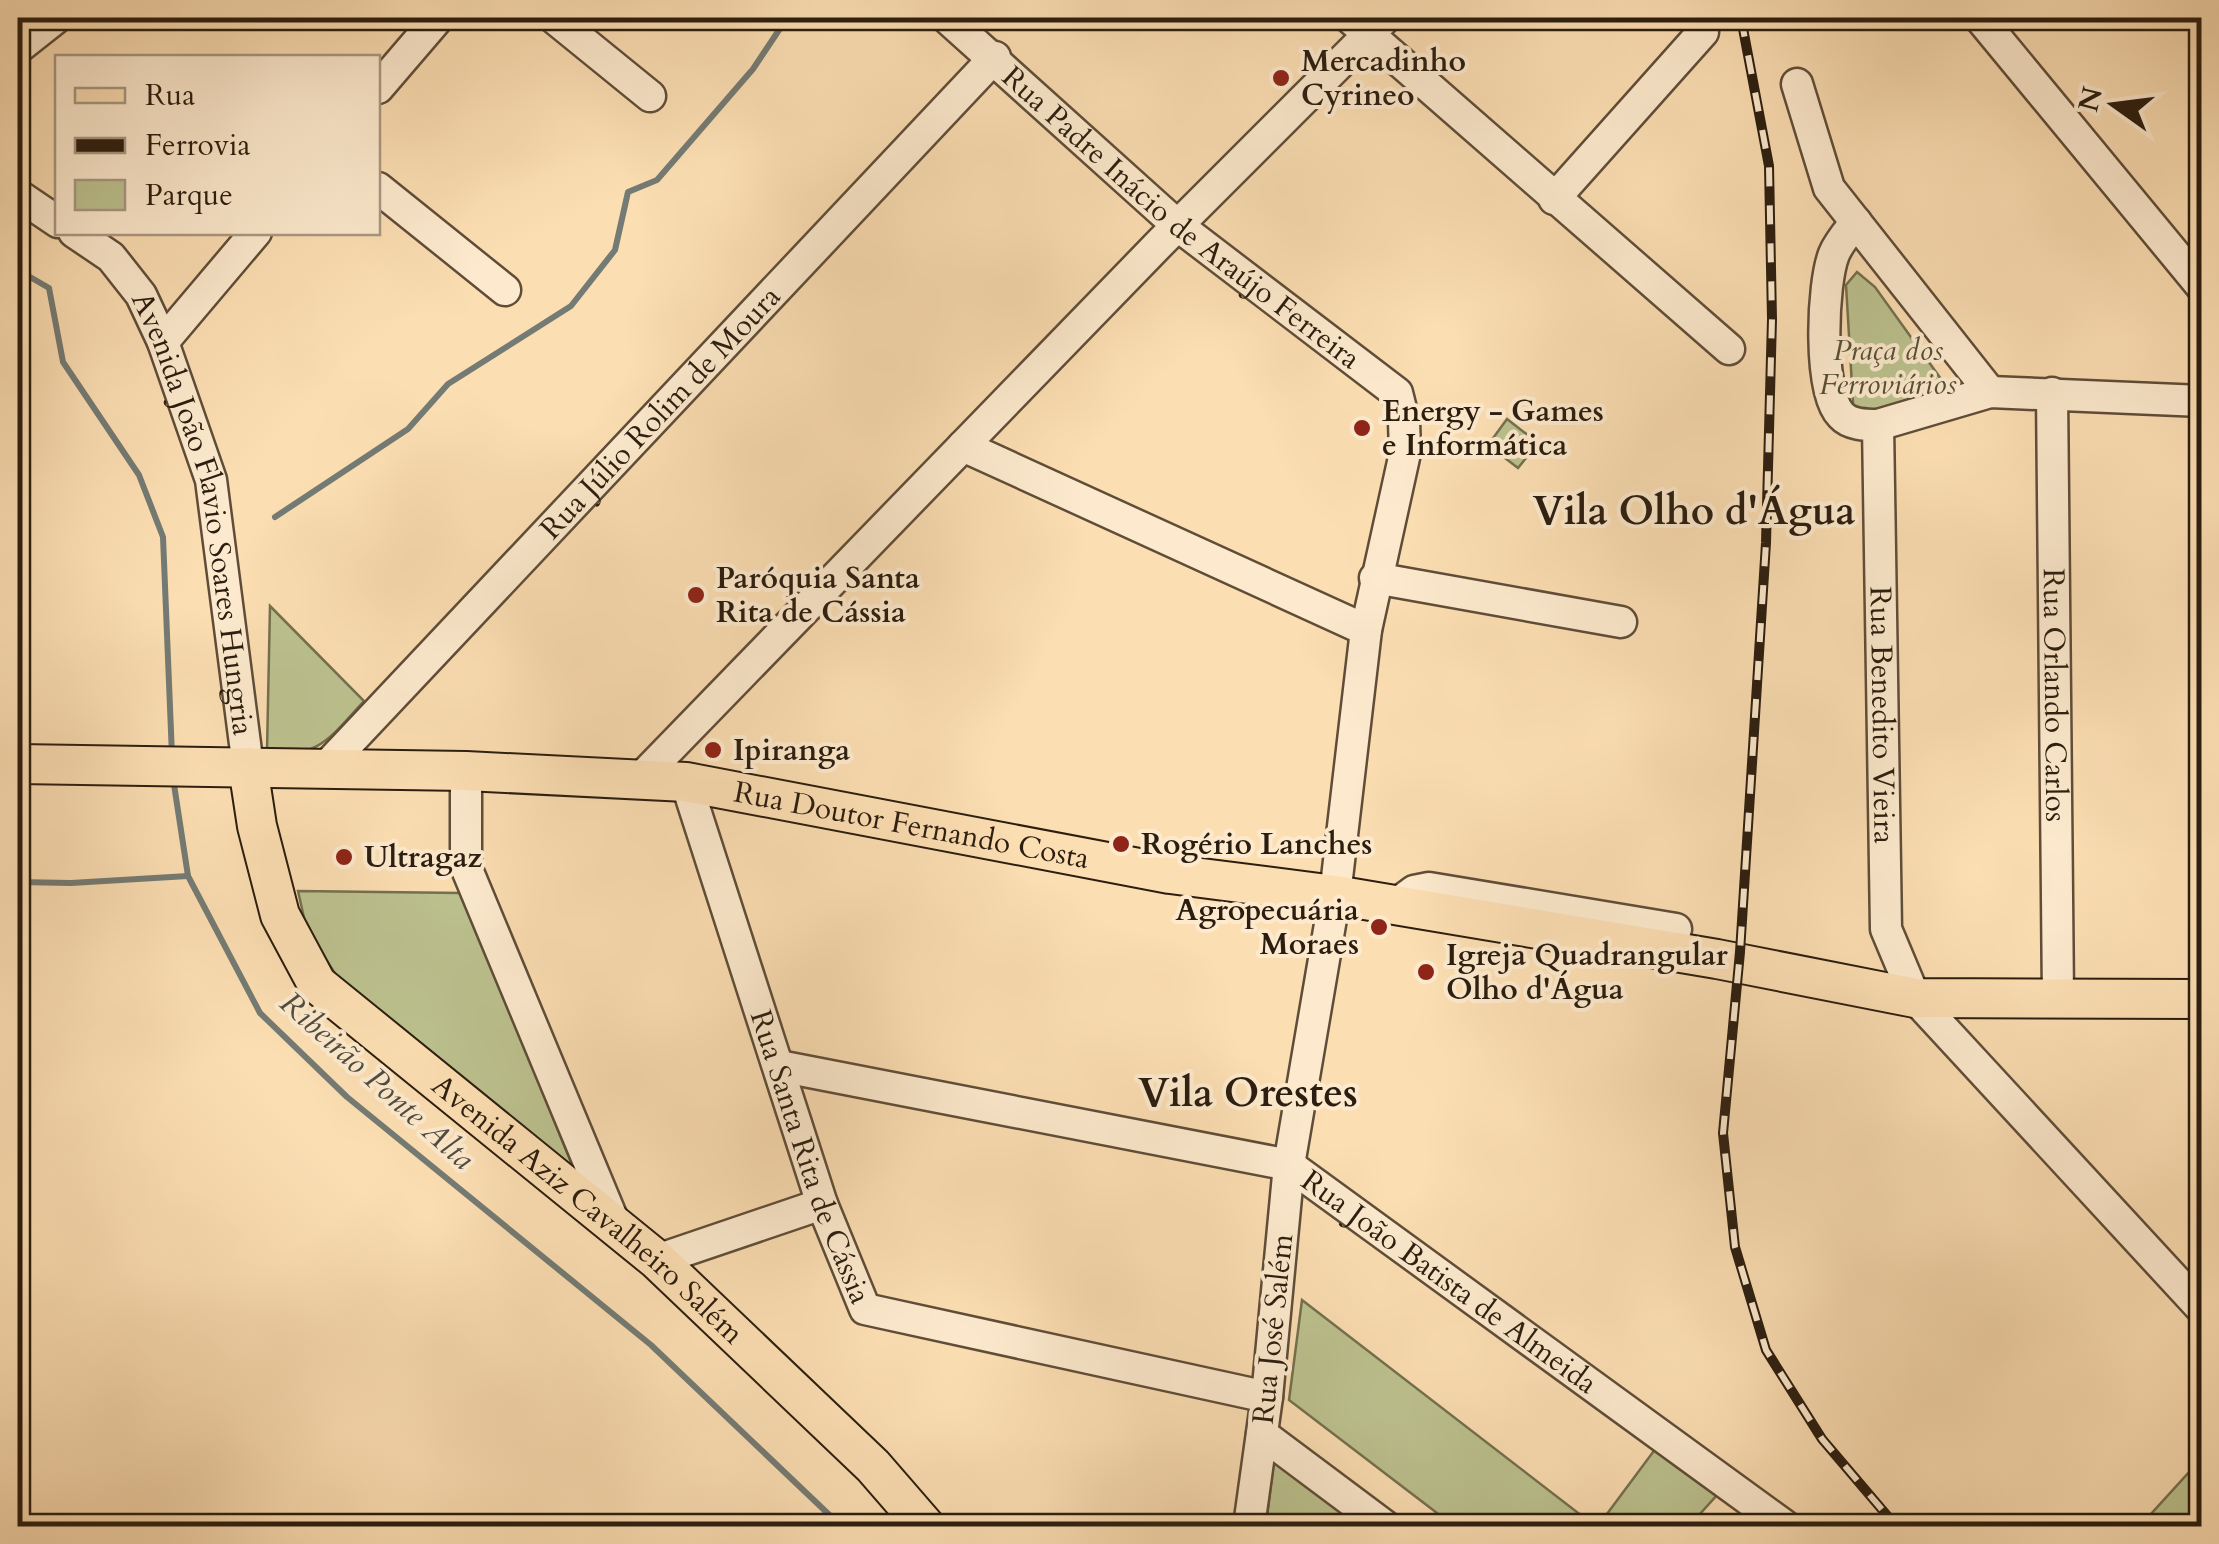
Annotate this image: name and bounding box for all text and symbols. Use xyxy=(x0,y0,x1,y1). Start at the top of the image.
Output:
place label: Mercadinho Cyrineo xyxy=(1301,41,1466,116)
legend xyxy=(55,55,380,235)
north arrow xyxy=(2064,55,2164,155)
street label: Rua Padre Inácio de Araújo Ferreira xyxy=(993,57,1369,379)
marker: Mercadinho Cyrineo xyxy=(1270,67,1292,89)
text: Rua xyxy=(145,75,195,116)
text: N xyxy=(2069,83,2112,116)
text: Ferrovia xyxy=(145,125,250,166)
text: Parque xyxy=(145,175,233,216)
street label: Rua Júlio Rolim de Moura xyxy=(531,277,790,548)
street label: Avenida João Flavio Soares Hungria xyxy=(122,285,264,738)
park label: Praça dos Ferroviários xyxy=(1819,330,1957,405)
place label: Energy - Games e Informática xyxy=(1382,391,1604,466)
marker: Energy - Games e Informática xyxy=(1351,417,1373,439)
district label: Vila Olho d'Água xyxy=(1533,484,1855,539)
place label: Paróquia Santa Rita de Cássia xyxy=(716,558,920,633)
street label: Rua Orlando Carlos xyxy=(2033,568,2077,822)
marker: Paróquia Santa Rita de Cássia xyxy=(685,584,707,606)
street label: Rua Benedito Vieira xyxy=(1860,586,1905,844)
place label: Ipiranga xyxy=(733,730,850,771)
marker: Ipiranga xyxy=(702,739,724,761)
street label: Rua Doutor Fernando Costa xyxy=(731,771,1093,879)
place label: Rogério Lanches xyxy=(1141,824,1372,865)
marker: Rogério Lanches xyxy=(1110,833,1132,855)
place label: Ultragaz xyxy=(364,837,483,878)
marker: Ultragaz xyxy=(333,846,355,868)
place label: Agropecuária Moraes xyxy=(1176,890,1359,965)
marker: Agropecuária Moraes xyxy=(1368,916,1390,938)
place label: Igreja Quadrangular Olho d'Água xyxy=(1446,935,1729,1010)
marker: Igreja Quadrangular Olho d'Água xyxy=(1415,961,1437,983)
water label: Ribeirão Ponte Alta xyxy=(270,982,484,1180)
street label: Rua Santa Rita de Cássia xyxy=(740,1005,881,1310)
street label: Avenida Aziz Cavalheiro Salém xyxy=(423,1065,753,1353)
district label: Vila Orestes xyxy=(1138,1066,1358,1121)
street label: Rua João Batista de Almeida xyxy=(1293,1160,1606,1403)
street label: Rua José Salém xyxy=(1243,1231,1303,1426)

